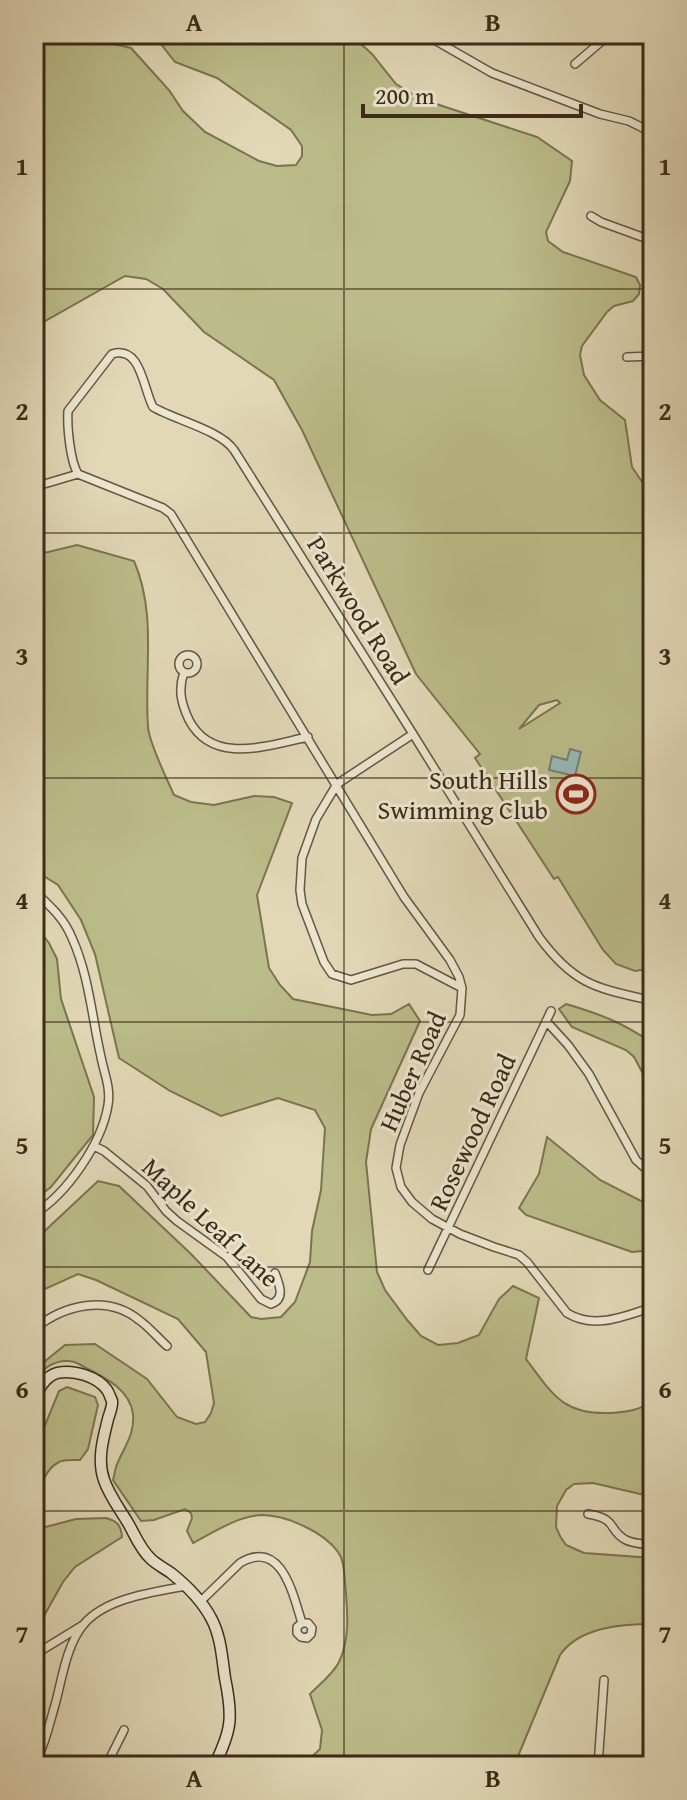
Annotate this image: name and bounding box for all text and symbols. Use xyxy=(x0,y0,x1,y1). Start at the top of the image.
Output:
text: A xyxy=(186,2,203,41)
text: B xyxy=(485,2,501,41)
scale bar xyxy=(363,68,581,118)
text: 200 m xyxy=(375,78,435,113)
text: 1 xyxy=(15,146,29,185)
text: 1 xyxy=(658,146,672,185)
text: 2 xyxy=(15,391,29,430)
text: 2 xyxy=(658,391,672,430)
street label: Parkwood Road xyxy=(298,528,420,692)
text: 3 xyxy=(15,636,29,675)
text: 3 xyxy=(658,636,672,675)
place label: South Hills Swimming Club xyxy=(378,760,548,829)
sports icon: South Hills Swimming Club xyxy=(555,773,597,815)
text: 4 xyxy=(15,880,29,919)
text: 4 xyxy=(658,880,672,919)
street label: Huber Road xyxy=(368,1005,456,1137)
street label: Rosewood Road xyxy=(419,1047,526,1217)
text: 5 xyxy=(15,1125,29,1164)
text: 5 xyxy=(658,1125,672,1164)
street label: Maple Leaf Lane xyxy=(133,1148,289,1296)
text: 6 xyxy=(15,1369,29,1408)
text: 6 xyxy=(658,1369,672,1408)
text: 7 xyxy=(15,1614,29,1653)
text: 7 xyxy=(658,1614,672,1653)
text: A xyxy=(186,1758,203,1797)
text: B xyxy=(485,1758,501,1797)

